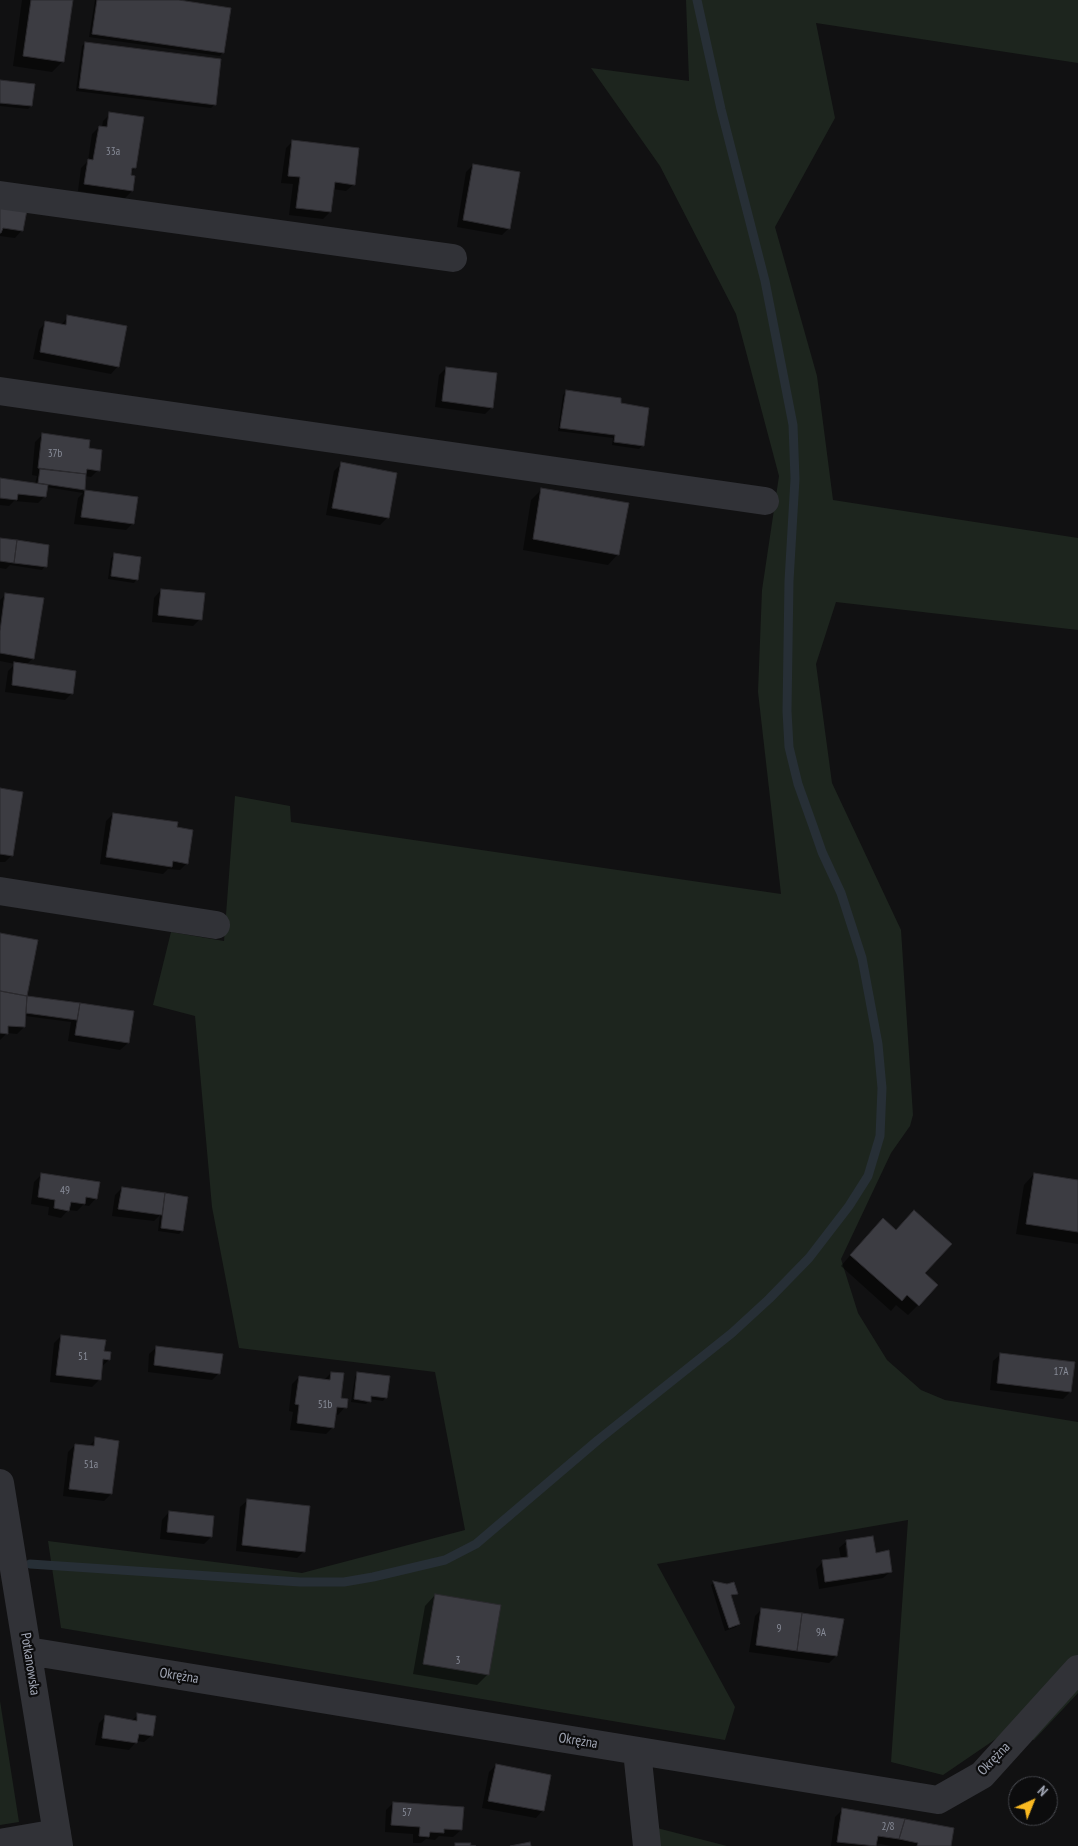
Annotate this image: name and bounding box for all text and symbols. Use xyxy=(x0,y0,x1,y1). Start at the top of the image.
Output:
house number: 33a xyxy=(106,145,120,159)
house number: 37b xyxy=(48,447,62,461)
house number: 49 xyxy=(60,1184,70,1198)
house number: 51 xyxy=(78,1350,88,1364)
house number: 17A xyxy=(1054,1365,1068,1379)
house number: 51b xyxy=(318,1398,332,1412)
house number: 51a xyxy=(84,1458,98,1472)
house number: 9 xyxy=(777,1622,781,1636)
house number: 9A xyxy=(816,1626,826,1640)
street label: Potkanowska xyxy=(17,1632,43,1696)
house number: 3 xyxy=(456,1654,460,1668)
street label: Okrężna xyxy=(158,1665,200,1687)
street label: Okrężna xyxy=(557,1730,599,1752)
street label: Okrężna xyxy=(974,1739,1014,1779)
north arrow xyxy=(1008,1776,1058,1826)
text: N xyxy=(1034,1782,1052,1800)
house number: 57 xyxy=(402,1806,412,1820)
house number: 2/8 xyxy=(881,1820,895,1834)

